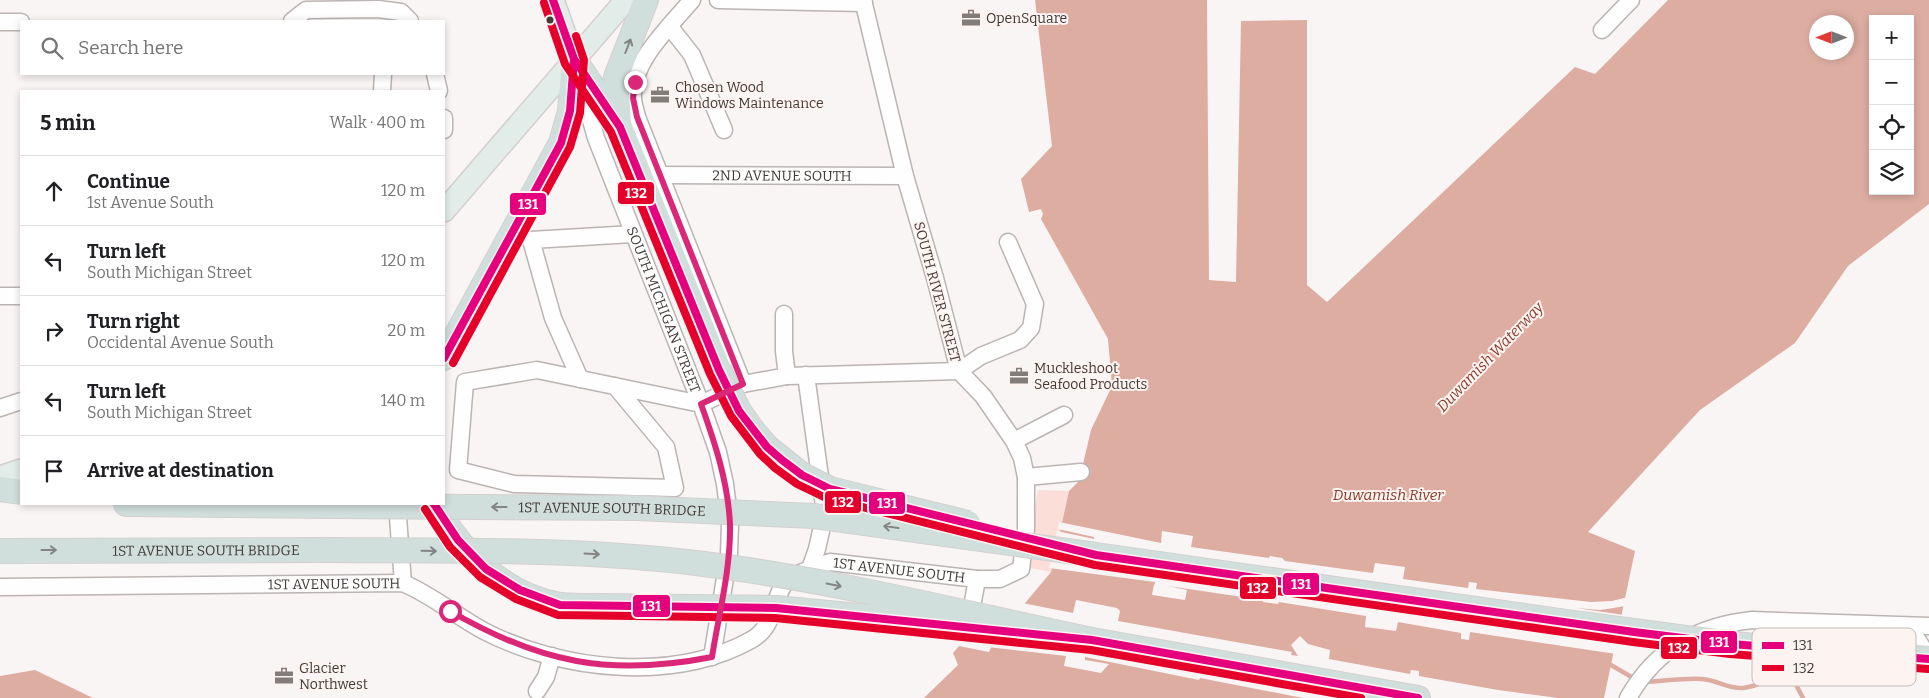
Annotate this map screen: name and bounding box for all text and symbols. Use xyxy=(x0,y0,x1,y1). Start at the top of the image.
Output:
office icon: OpenSquare xyxy=(960,7,982,29)
place label: OpenSquare xyxy=(986,10,1067,27)
unlabelled marker xyxy=(545,15,555,25)
north arrow xyxy=(1809,15,1854,60)
map controls xyxy=(1869,15,1914,195)
button: + xyxy=(1869,15,1914,60)
search box xyxy=(20,20,445,75)
icon: search xyxy=(38,34,66,62)
text: Search here xyxy=(78,36,183,59)
one-way arrow xyxy=(624,39,633,54)
button: − xyxy=(1869,60,1914,105)
route end xyxy=(624,71,647,94)
place label: Chosen Wood Windows Maintenance xyxy=(675,79,824,112)
office icon: Chosen Wood Windows Maintenance xyxy=(649,84,671,106)
button: locate xyxy=(1869,105,1914,150)
text: 5 min xyxy=(40,110,96,136)
text: Walk · 400 m xyxy=(329,113,425,132)
button: layers xyxy=(1869,150,1914,195)
street label: 2ND AVENUE SOUTH xyxy=(712,167,852,184)
text: Continue xyxy=(87,170,170,193)
icon: ahead xyxy=(40,177,68,205)
text: 120 m xyxy=(381,181,425,200)
line badge: 132 xyxy=(617,181,655,205)
text: 132 xyxy=(625,185,647,202)
line badge: 131 xyxy=(509,192,547,216)
text: 1st Avenue South xyxy=(87,193,214,212)
text: 131 xyxy=(518,196,538,213)
street label: SOUTH RIVER STREET xyxy=(910,220,964,364)
street label: SOUTH MICHIGAN STREET xyxy=(623,224,704,395)
text: Turn left xyxy=(87,240,166,263)
icon: left xyxy=(40,247,68,275)
text: 120 m xyxy=(381,251,425,270)
text: South Michigan Street xyxy=(87,263,252,282)
water label: Duwamish Waterway xyxy=(1433,298,1548,415)
text: Turn right xyxy=(87,310,180,333)
icon: right xyxy=(40,317,68,345)
text: 20 m xyxy=(388,321,425,340)
text: Occidental Avenue South xyxy=(87,333,274,352)
place label: Muckleshoot Seafood Products xyxy=(1034,360,1147,393)
office icon: Muckleshoot Seafood Products xyxy=(1008,365,1030,387)
text: Turn left xyxy=(87,380,166,403)
icon: left xyxy=(40,387,68,415)
text: 140 m xyxy=(380,391,425,410)
text: South Michigan Street xyxy=(87,403,252,422)
icon: arrive xyxy=(40,457,68,485)
text: Arrive at destination xyxy=(87,459,274,482)
water label: Duwamish River xyxy=(1333,486,1444,504)
line badge: 132 xyxy=(824,490,862,514)
line badge: 131 xyxy=(868,491,906,515)
text: 132 xyxy=(832,494,854,511)
text: 131 xyxy=(877,495,897,512)
street label: 1ST AVENUE SOUTH BRIDGE xyxy=(518,499,706,520)
one-way arrow xyxy=(491,502,508,512)
one-way arrow xyxy=(884,522,900,532)
street label: 1ST AVENUE SOUTH BRIDGE xyxy=(112,542,300,559)
one-way arrow xyxy=(40,545,56,555)
one-way arrow xyxy=(421,546,437,556)
one-way arrow xyxy=(583,550,599,559)
street label: 1ST AVENUE SOUTH xyxy=(832,554,966,586)
line badge: 131 xyxy=(1282,572,1320,596)
street label: 1ST AVENUE SOUTH xyxy=(268,575,400,593)
line badge: 132 xyxy=(1239,576,1277,600)
text: 131 xyxy=(1291,576,1311,593)
text: 132 xyxy=(1247,580,1269,597)
one-way arrow xyxy=(825,581,841,591)
line badge: 131 xyxy=(632,594,671,618)
text: 131 xyxy=(641,598,661,615)
route start xyxy=(439,600,462,623)
legend xyxy=(1752,628,1916,686)
line badge: 131 xyxy=(1700,630,1738,654)
text: 131 xyxy=(1709,634,1729,651)
line badge: 132 xyxy=(1660,636,1698,660)
text: 131 xyxy=(1793,637,1813,654)
text: 132 xyxy=(1668,640,1690,657)
place label: Glacier Northwest xyxy=(299,660,368,693)
text: 132 xyxy=(1793,660,1814,677)
office icon: Glacier Northwest xyxy=(273,665,295,687)

